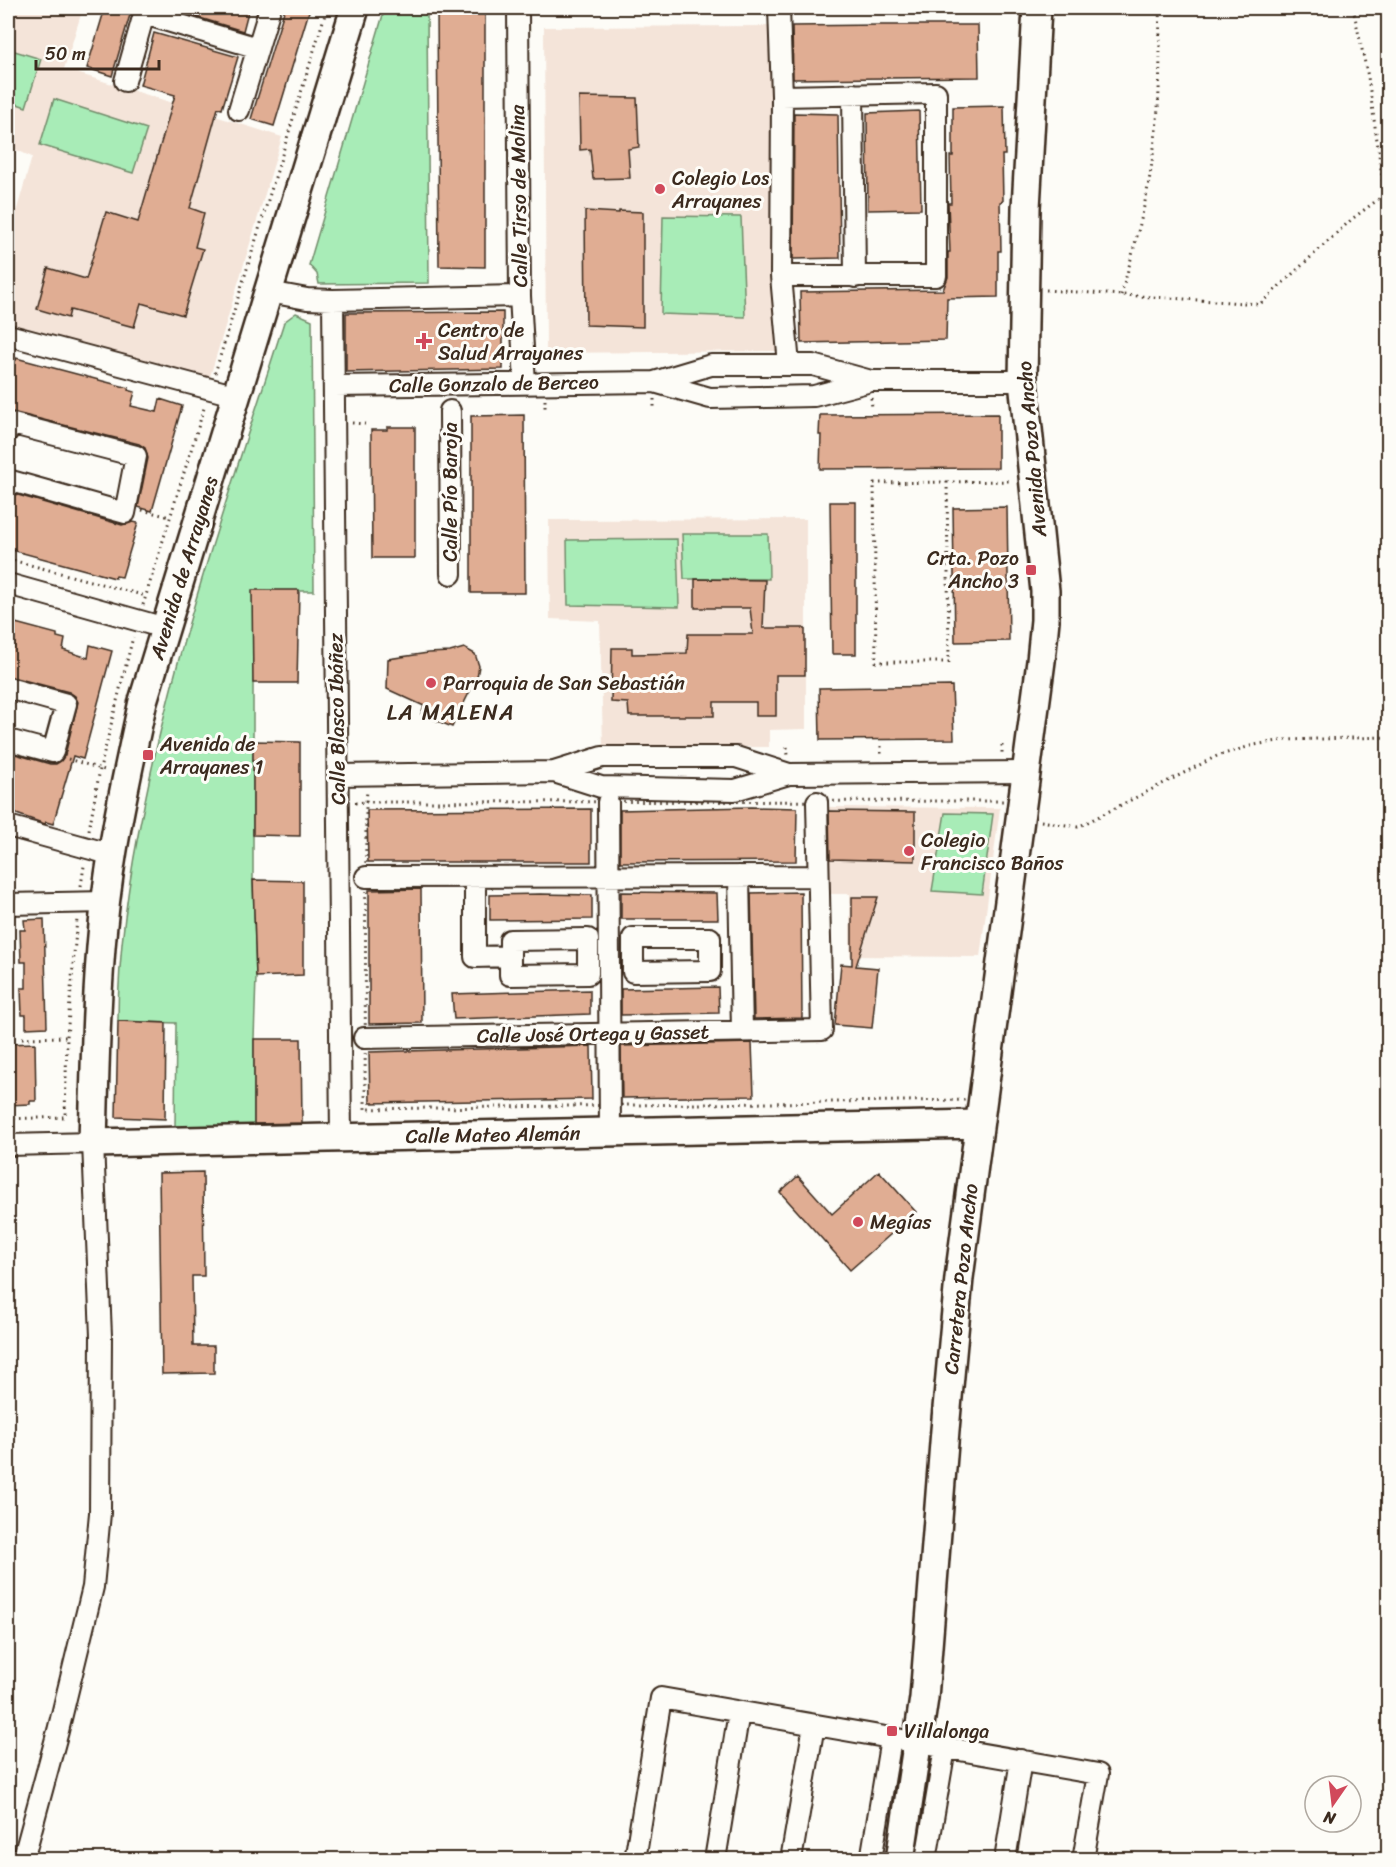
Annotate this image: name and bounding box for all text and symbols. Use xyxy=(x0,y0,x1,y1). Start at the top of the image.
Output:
scale bar xyxy=(36,33,159,71)
text: 50 m xyxy=(45,38,86,70)
street label: Calle Tirso de Molina xyxy=(500,103,538,288)
place label: Colegio Los Arrayanes xyxy=(671,161,770,219)
marker: Colegio Los Arrayanes xyxy=(653,182,667,196)
place label: Centro de Salud Arrayanes xyxy=(438,313,584,371)
marker: Centro de Salud Arrayanes xyxy=(415,332,433,350)
street label: Avenida Pozo Ancho xyxy=(1007,360,1057,539)
street label: Calle Gonzalo de Berceo xyxy=(389,365,599,403)
street label: Calle Pío Baroja xyxy=(433,422,468,562)
street label: Avenida de Arrayanes xyxy=(139,471,229,665)
place label: Crta. Pozo Ancho 3 xyxy=(927,541,1019,599)
marker: Crta. Pozo Ancho 3 xyxy=(1024,563,1038,577)
street label: Calle Blasco Ibáñez xyxy=(318,632,356,805)
place label: Parroquia de San Sebastián xyxy=(443,666,685,701)
marker: Parroquia de San Sebastián xyxy=(424,676,438,690)
district label: LA MALENA xyxy=(387,693,515,732)
place label: Avenida de Arrayanes 1 xyxy=(159,727,263,785)
marker: Avenida de Arrayanes 1 xyxy=(141,748,155,762)
place label: Colegio Francisco Baños xyxy=(921,823,1064,881)
marker: Colegio Francisco Baños xyxy=(902,844,916,858)
street label: Calle José Ortega y Gasset xyxy=(477,1014,710,1054)
street label: Calle Mateo Alemán xyxy=(405,1116,581,1154)
street label: Carretera Pozo Ancho xyxy=(934,1182,988,1376)
place label: Megías xyxy=(870,1205,932,1240)
marker: Megías xyxy=(851,1215,865,1229)
place label: Villalonga xyxy=(904,1714,989,1749)
marker: Villalonga xyxy=(885,1724,899,1738)
north arrow xyxy=(1303,1774,1363,1834)
text: N xyxy=(1320,1802,1339,1834)

